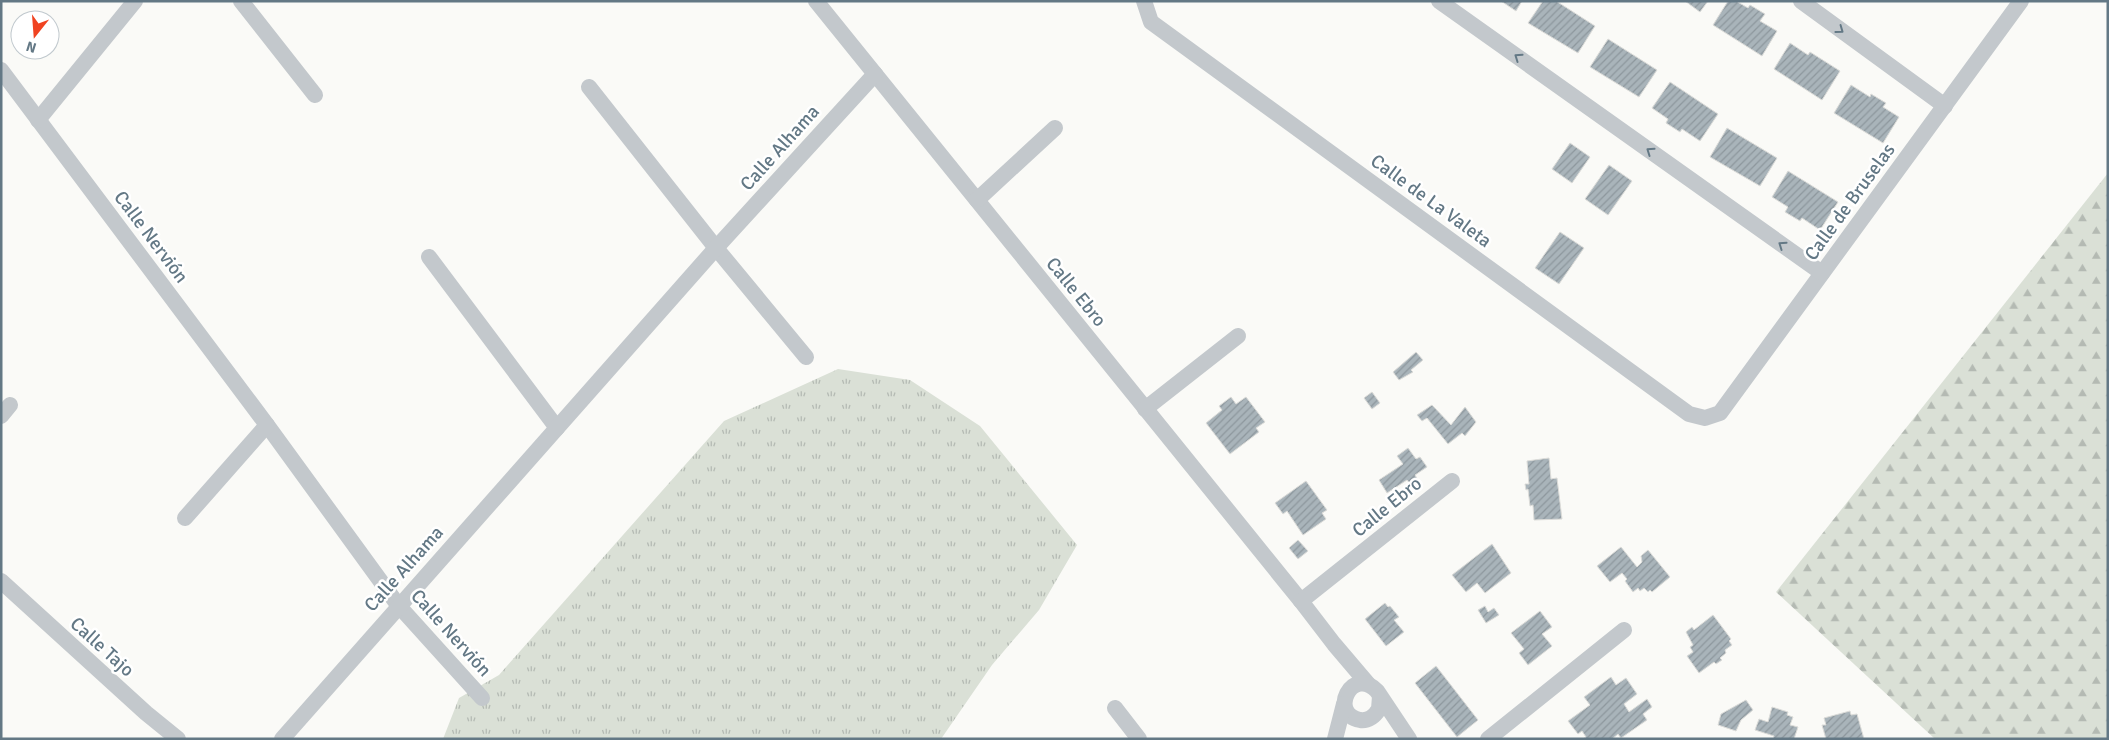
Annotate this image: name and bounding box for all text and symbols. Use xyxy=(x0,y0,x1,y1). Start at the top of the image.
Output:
north arrow xyxy=(10,10,60,60)
one-way arrow xyxy=(1834,24,1844,33)
text: N xyxy=(24,37,38,57)
one-way arrow xyxy=(1514,54,1523,63)
street label: Calle Alhama xyxy=(735,100,825,196)
street label: Calle de Bruselas xyxy=(1799,139,1901,265)
one-way arrow xyxy=(1646,148,1656,157)
street label: Calle de La Valeta xyxy=(1366,149,1496,253)
street label: Calle Nervión xyxy=(109,186,193,288)
one-way arrow xyxy=(1779,242,1788,251)
street label: Calle Ebro xyxy=(1041,252,1111,332)
street label: Calle Ebro xyxy=(1347,472,1427,542)
street label: Calle Alhama xyxy=(359,521,449,617)
street label: Calle Nervión xyxy=(406,584,496,682)
street label: Calle Tajo xyxy=(65,612,139,682)

